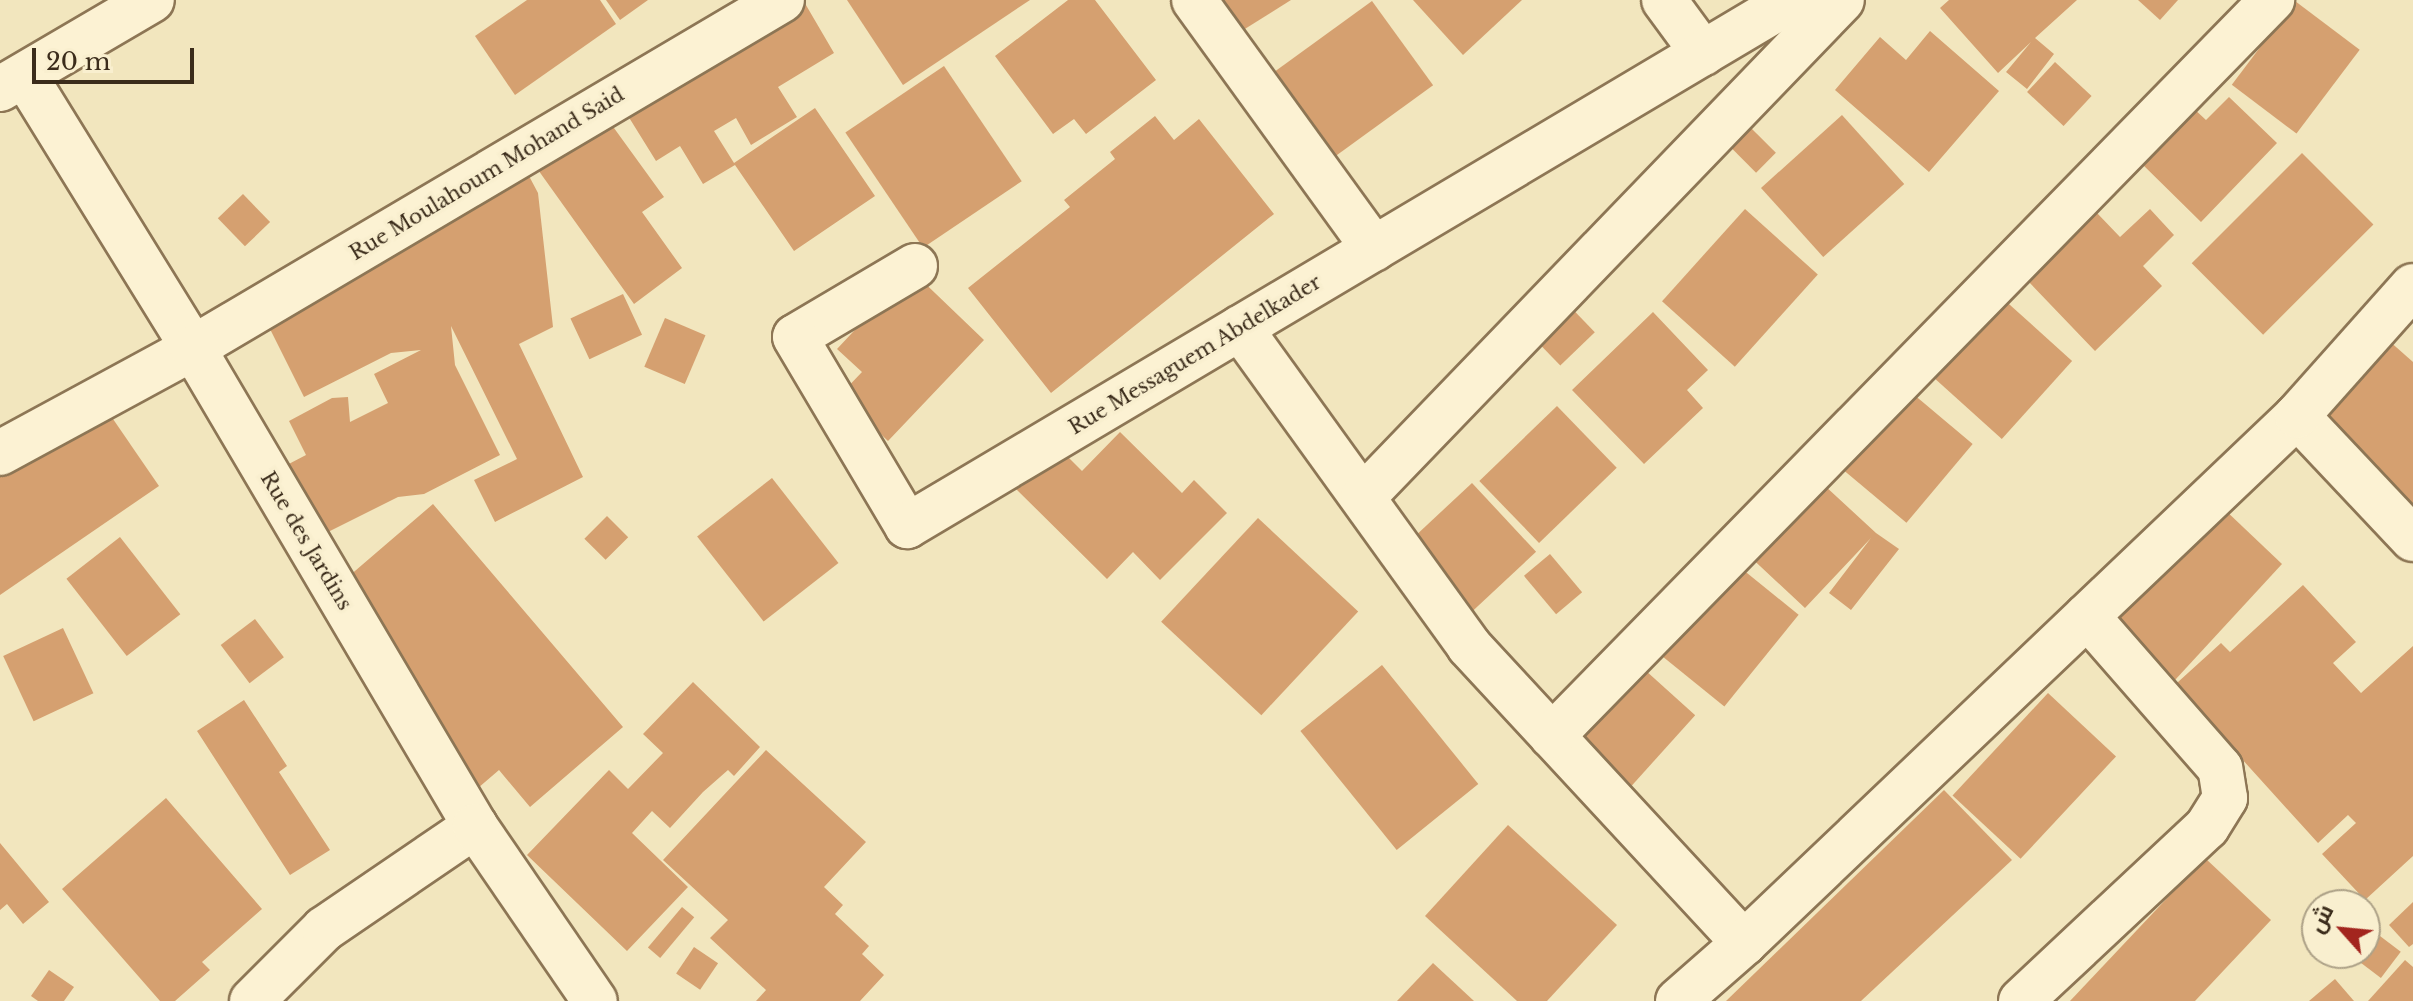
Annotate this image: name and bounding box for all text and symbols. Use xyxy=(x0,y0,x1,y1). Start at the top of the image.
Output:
scale bar xyxy=(36,32,198,82)
text: 20 m xyxy=(46,47,111,76)
street label: Rue Moulahoum Mohand Said xyxy=(346,82,628,266)
street label: Rue Messaguem Abdelkader xyxy=(1064,270,1326,440)
street label: Rue des Jardins xyxy=(255,468,357,614)
north arrow xyxy=(2301,889,2381,969)
text: ش xyxy=(2303,900,2339,937)

